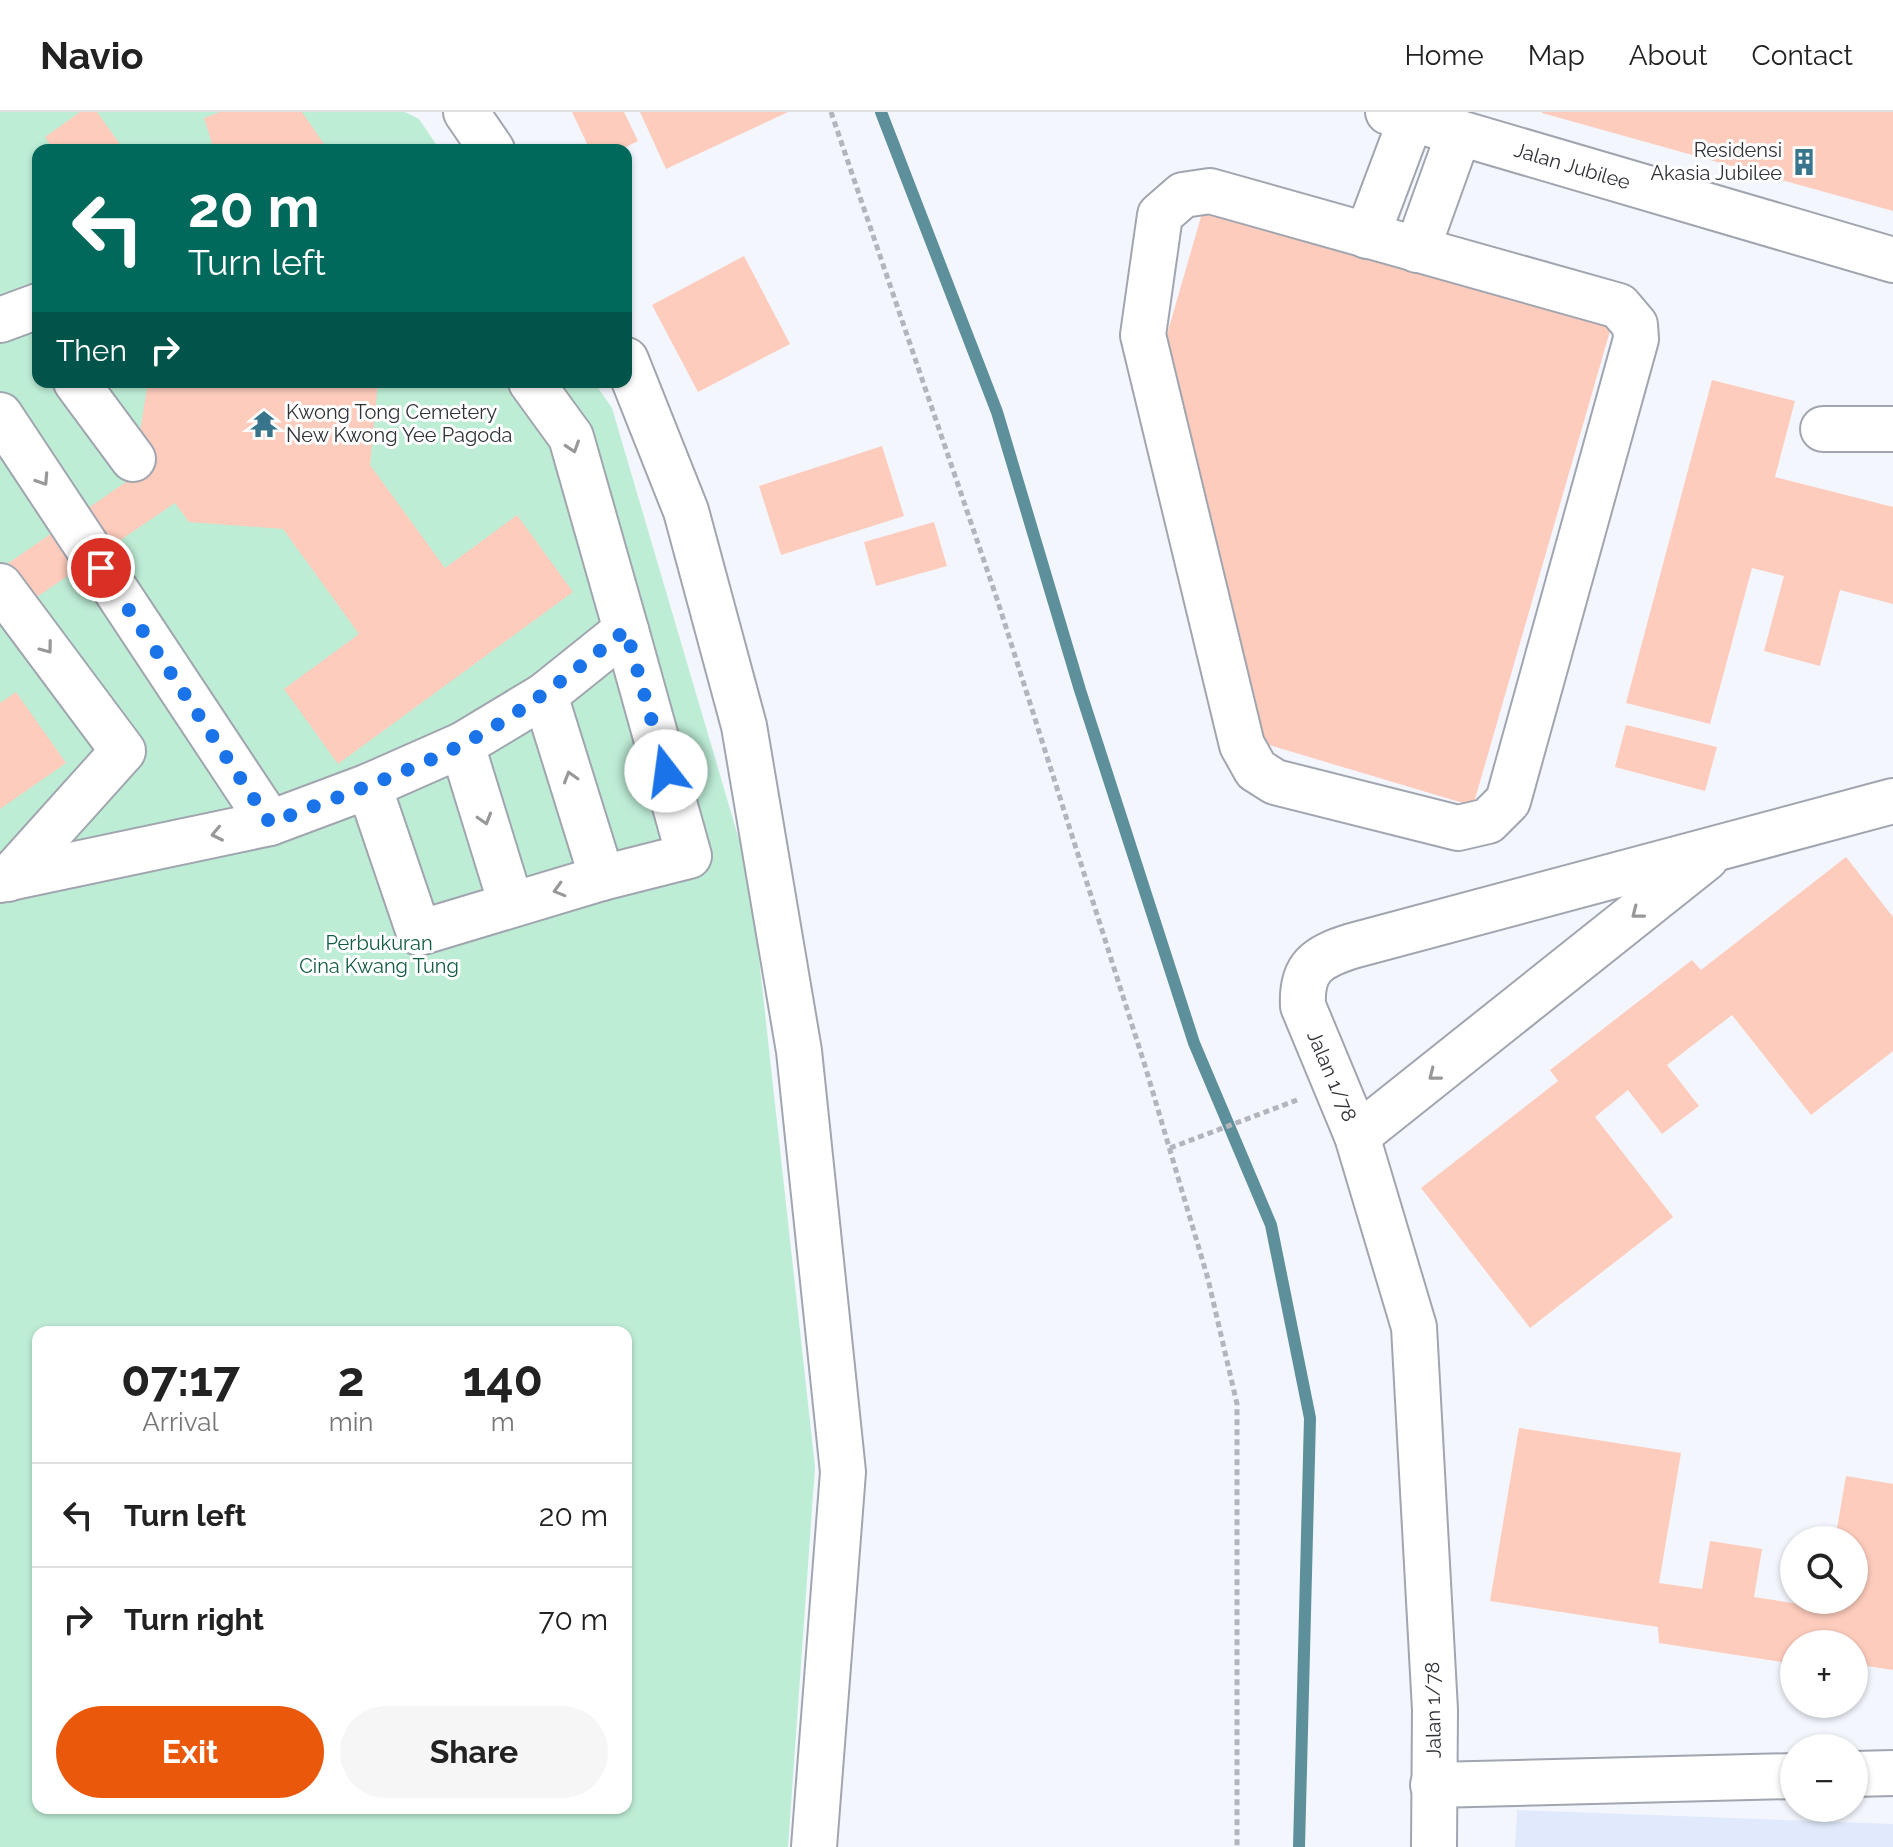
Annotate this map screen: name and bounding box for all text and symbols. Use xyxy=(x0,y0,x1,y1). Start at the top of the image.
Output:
text: Navio xyxy=(40,33,143,78)
text: Home xyxy=(1404,39,1484,72)
text: Map xyxy=(1528,39,1585,72)
text: About xyxy=(1629,39,1708,72)
text: Contact xyxy=(1752,39,1853,72)
street label: Jalan Jubilee xyxy=(1511,138,1633,194)
place label: Residensi Akasia Jubilee xyxy=(1651,138,1782,185)
building icon: Residensi Akasia Jubilee xyxy=(1789,147,1819,177)
text: 20 m xyxy=(188,174,320,240)
icon: left xyxy=(56,176,160,280)
text: Turn left xyxy=(188,241,326,283)
icon: right xyxy=(143,328,187,372)
text: Then xyxy=(56,333,127,368)
place label: Kwong Tong Cemetery New Kwong Yee Pagoda xyxy=(286,400,513,447)
temple icon: Kwong Tong Cemetery New Kwong Yee Pagoda xyxy=(249,409,279,439)
one-way arrow xyxy=(564,440,580,454)
one-way arrow xyxy=(33,471,48,486)
pin xyxy=(67,534,135,602)
icon: arrive xyxy=(79,546,123,590)
one-way arrow xyxy=(37,640,51,654)
position arrow xyxy=(624,729,708,813)
one-way arrow xyxy=(563,770,579,784)
one-way arrow xyxy=(476,812,492,826)
one-way arrow xyxy=(211,825,225,842)
one-way arrow xyxy=(553,881,567,897)
one-way arrow xyxy=(1632,903,1646,918)
park label: Perbukuran Cina Kwang Tung xyxy=(299,931,459,978)
street label: Jalan 1/78 xyxy=(1302,1027,1362,1125)
one-way arrow xyxy=(1428,1065,1443,1079)
text: 07:17 xyxy=(121,1351,240,1407)
text: 2 xyxy=(338,1351,365,1407)
text: 140 xyxy=(462,1351,543,1407)
text: Arrival xyxy=(142,1407,219,1437)
text: min xyxy=(329,1407,374,1437)
text: m xyxy=(491,1407,515,1437)
icon: left xyxy=(56,1493,100,1537)
text: Turn left xyxy=(124,1498,246,1533)
text: 20 m xyxy=(539,1498,608,1533)
map controls xyxy=(1780,1526,1868,1822)
button: search xyxy=(1780,1526,1868,1614)
icon: right xyxy=(56,1597,100,1641)
text: Turn right xyxy=(124,1602,264,1637)
text: 70 m xyxy=(538,1602,608,1637)
button: + xyxy=(1780,1630,1868,1718)
street label: Jalan 1/78 xyxy=(1420,1661,1446,1759)
button: Exit xyxy=(56,1706,324,1798)
button: Share xyxy=(340,1706,608,1798)
button: − xyxy=(1780,1734,1868,1822)

